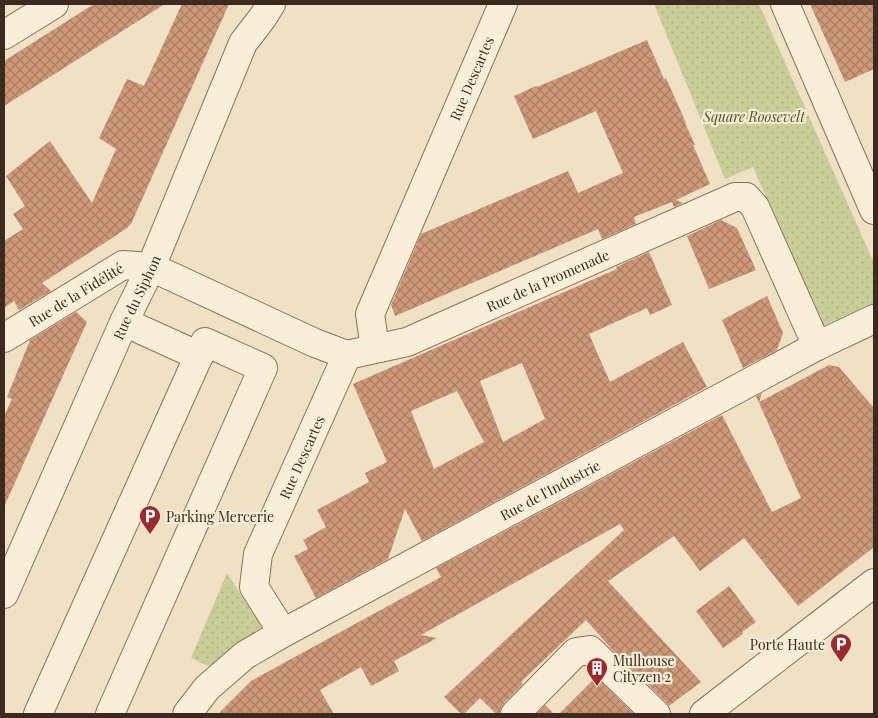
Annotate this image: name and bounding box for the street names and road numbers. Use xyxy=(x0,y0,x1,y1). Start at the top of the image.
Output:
street label: Rue Descartes xyxy=(445,33,498,123)
street label: Rue de la Promenade xyxy=(483,244,612,315)
street label: Rue du Siphon xyxy=(108,251,165,342)
street label: Rue de la Fidélité xyxy=(25,258,127,330)
street label: Rue Descartes xyxy=(274,412,328,502)
street label: Rue de l'Industrie xyxy=(497,455,603,524)

